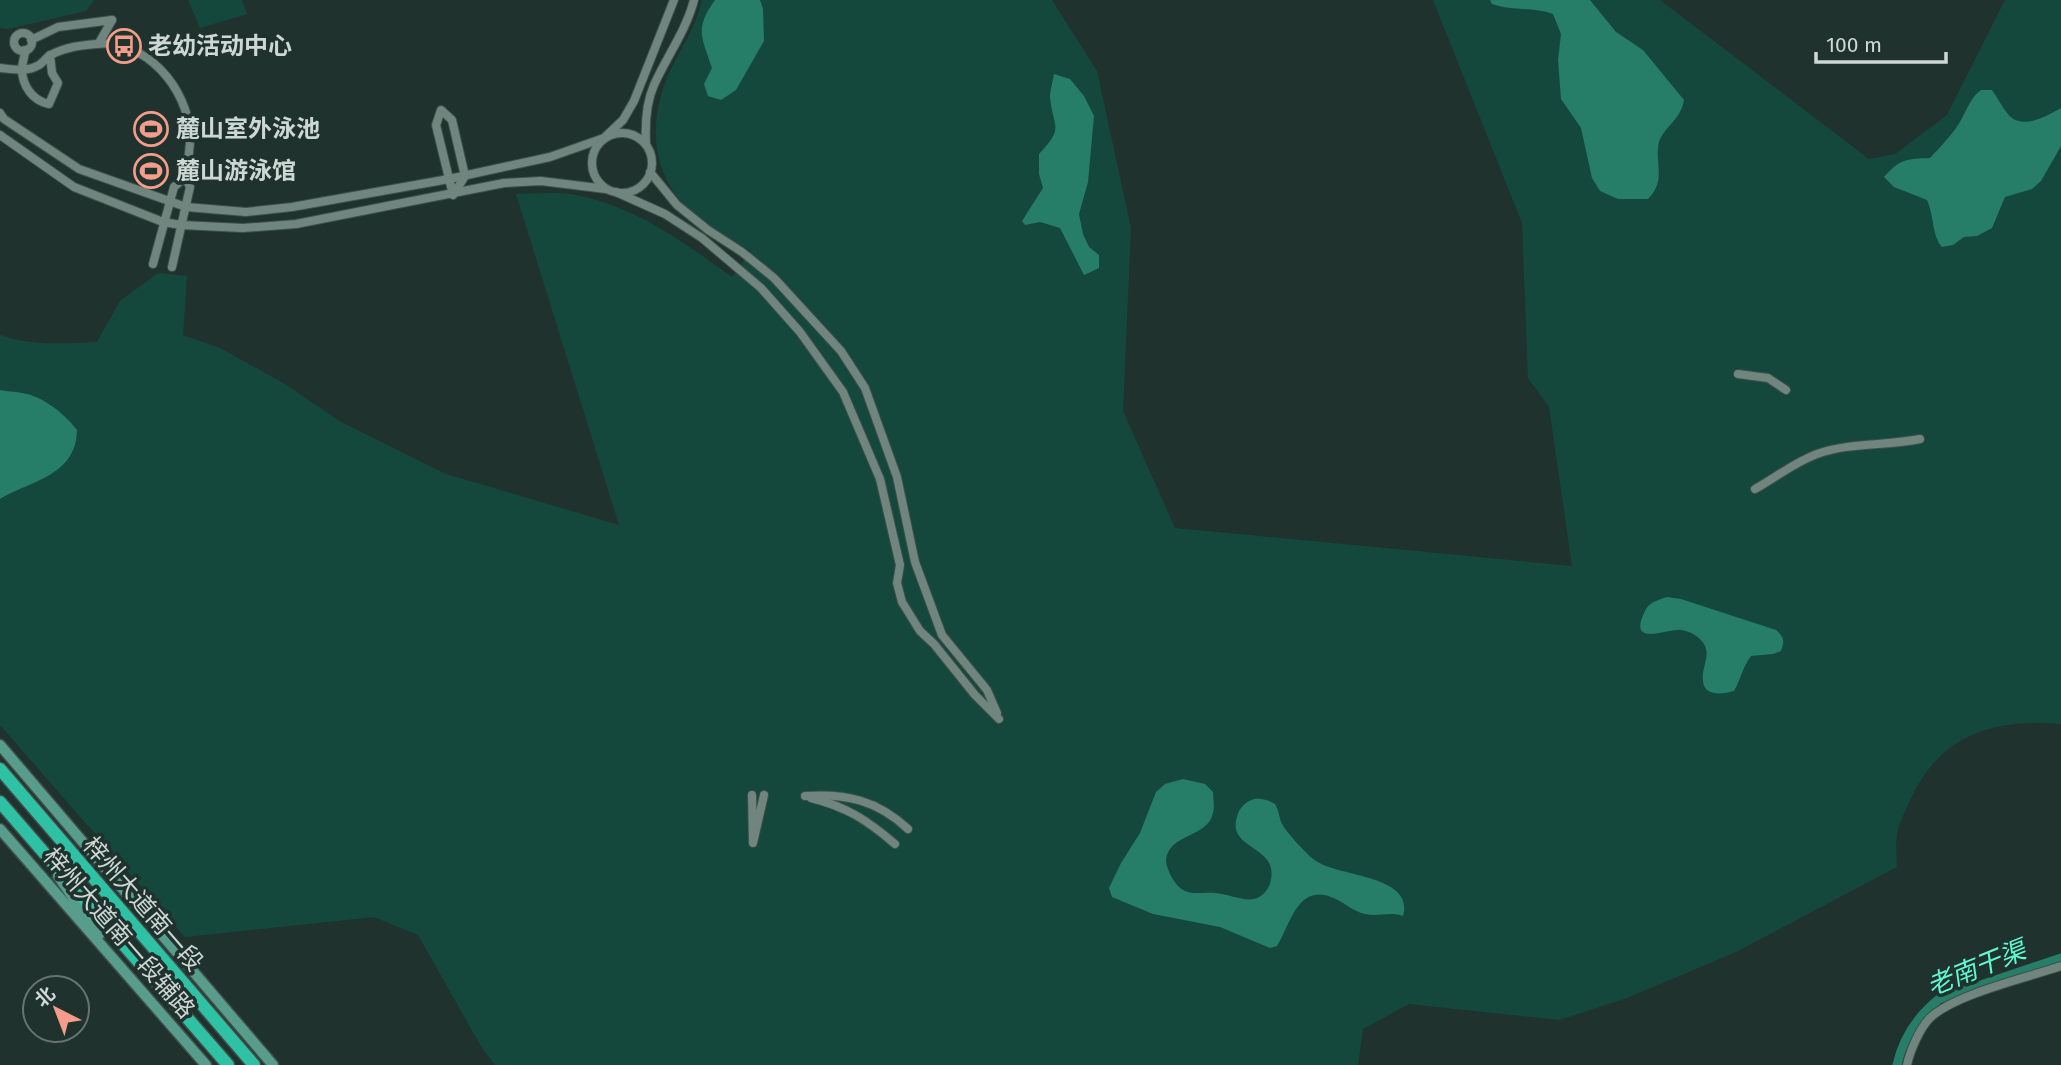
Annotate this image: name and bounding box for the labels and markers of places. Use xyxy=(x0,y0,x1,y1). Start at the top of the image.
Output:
bus stop icon: 老幼活动中心 xyxy=(105,27,143,65)
place label: 老幼活动中心 xyxy=(148,32,292,60)
sports icon: 麓山室外泳池 xyxy=(132,110,170,148)
place label: 麓山室外泳池 xyxy=(176,115,320,143)
sports icon: 麓山游泳馆 xyxy=(132,152,170,190)
place label: 麓山游泳馆 xyxy=(176,157,296,185)

